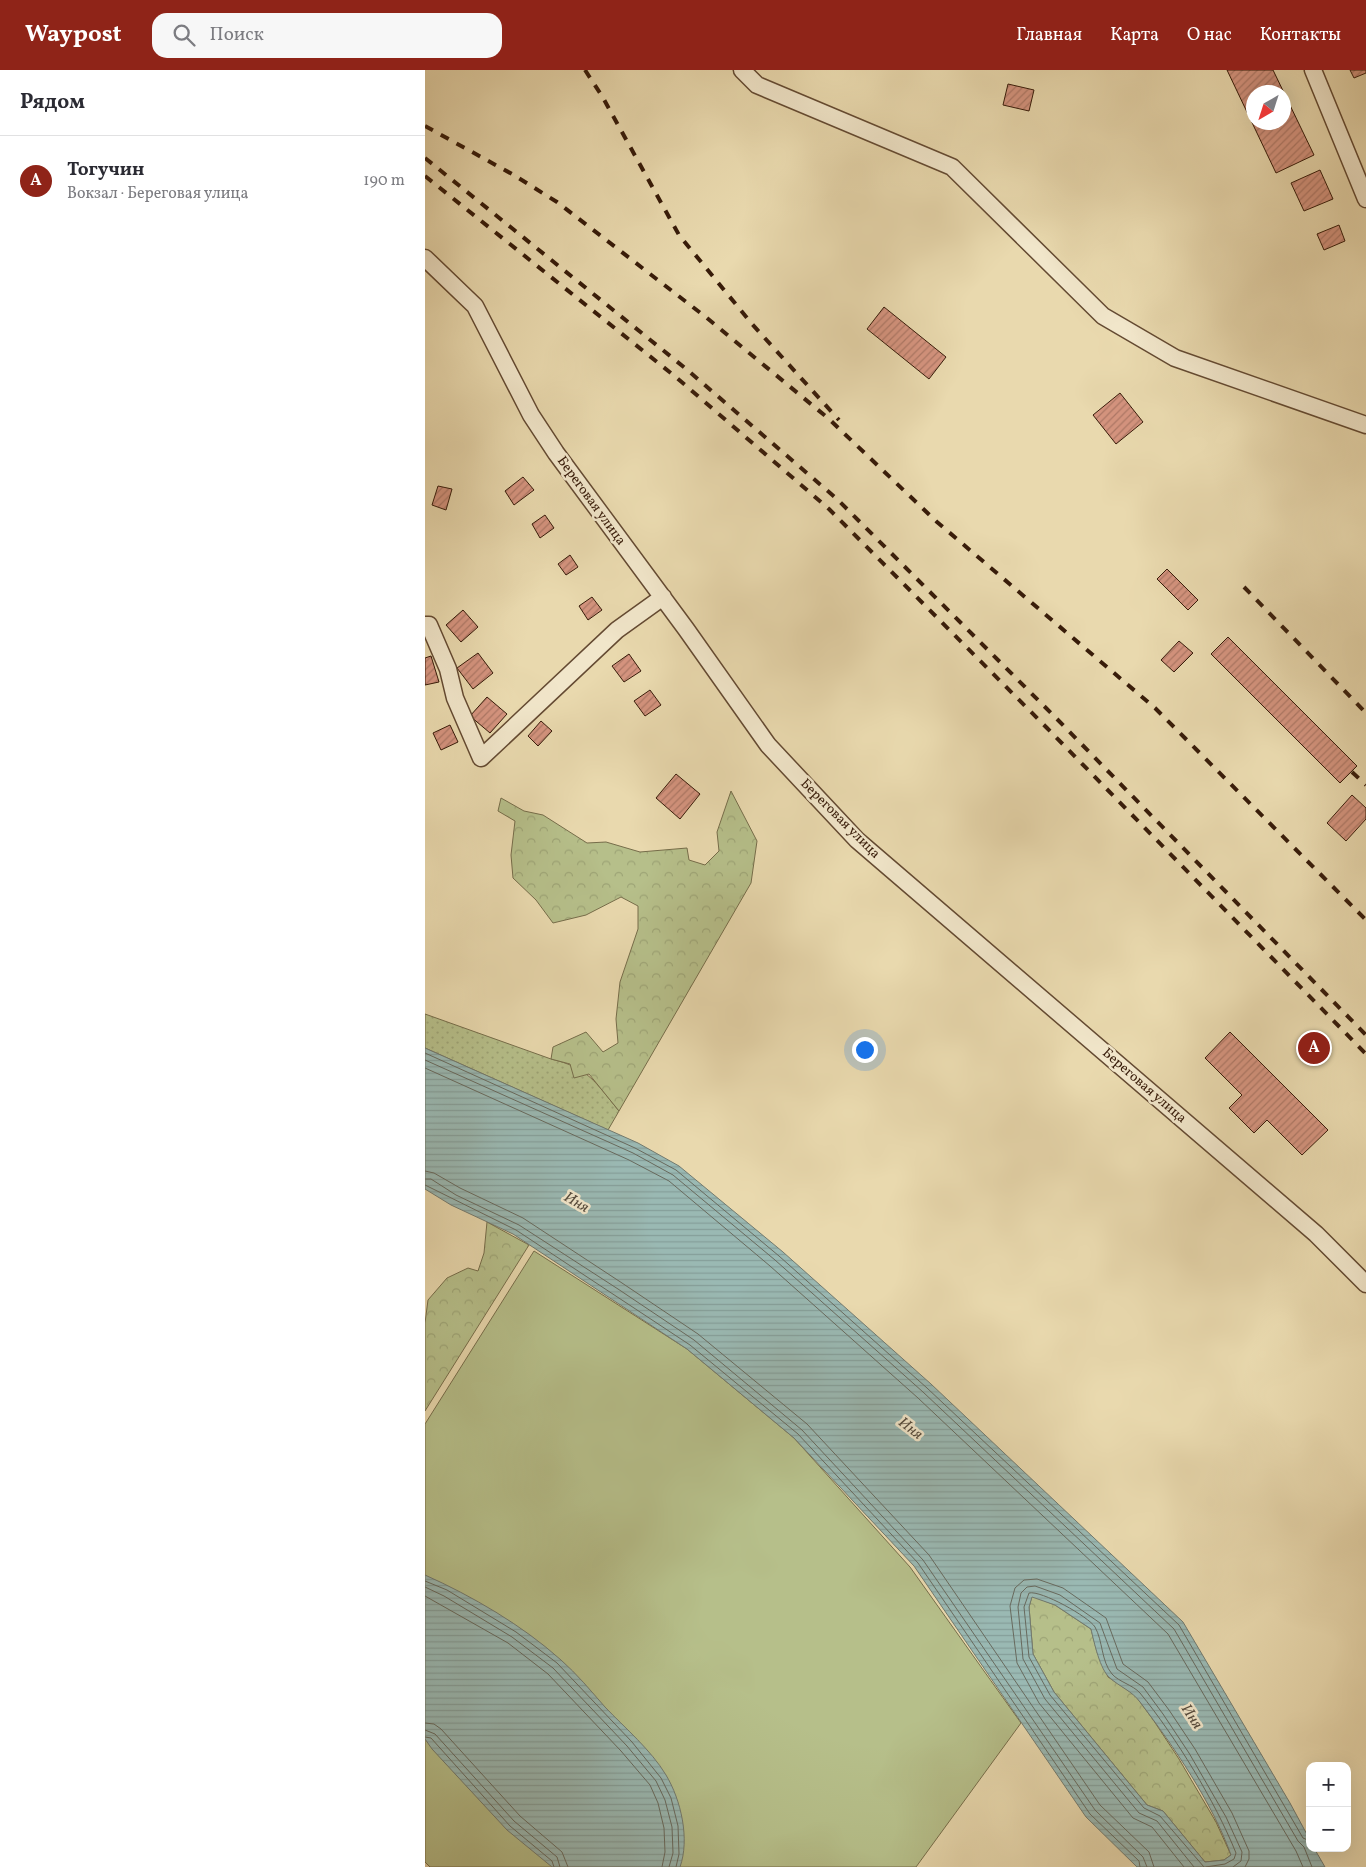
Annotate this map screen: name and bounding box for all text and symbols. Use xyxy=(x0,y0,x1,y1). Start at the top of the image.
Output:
search box xyxy=(152,13,502,58)
text: Waypost xyxy=(25,18,122,52)
icon: search xyxy=(170,21,198,49)
text: Поиск xyxy=(210,22,264,48)
text: Главная xyxy=(1016,23,1082,48)
text: Карта xyxy=(1110,23,1159,48)
text: О нас xyxy=(1187,23,1232,48)
text: Контакты xyxy=(1260,23,1341,48)
north arrow xyxy=(1246,85,1291,130)
text: Рядом xyxy=(20,88,85,117)
text: Тогучин xyxy=(67,157,144,183)
text: A xyxy=(30,170,42,192)
text: 190 m xyxy=(363,170,405,192)
text: Вокзал · Береговая улица xyxy=(67,183,248,205)
street label: Береговая улица xyxy=(552,453,630,550)
street label: Береговая улица xyxy=(796,775,884,863)
pin: A xyxy=(1298,1029,1330,1067)
your location xyxy=(852,1037,878,1063)
street label: Береговая улица xyxy=(1098,1044,1190,1128)
water label: Иня xyxy=(559,1187,593,1219)
water label: Иня xyxy=(893,1413,927,1445)
water label: Иня xyxy=(1175,1700,1207,1734)
map controls xyxy=(1306,1762,1351,1852)
button: + xyxy=(1306,1762,1351,1807)
button: − xyxy=(1306,1807,1351,1852)

